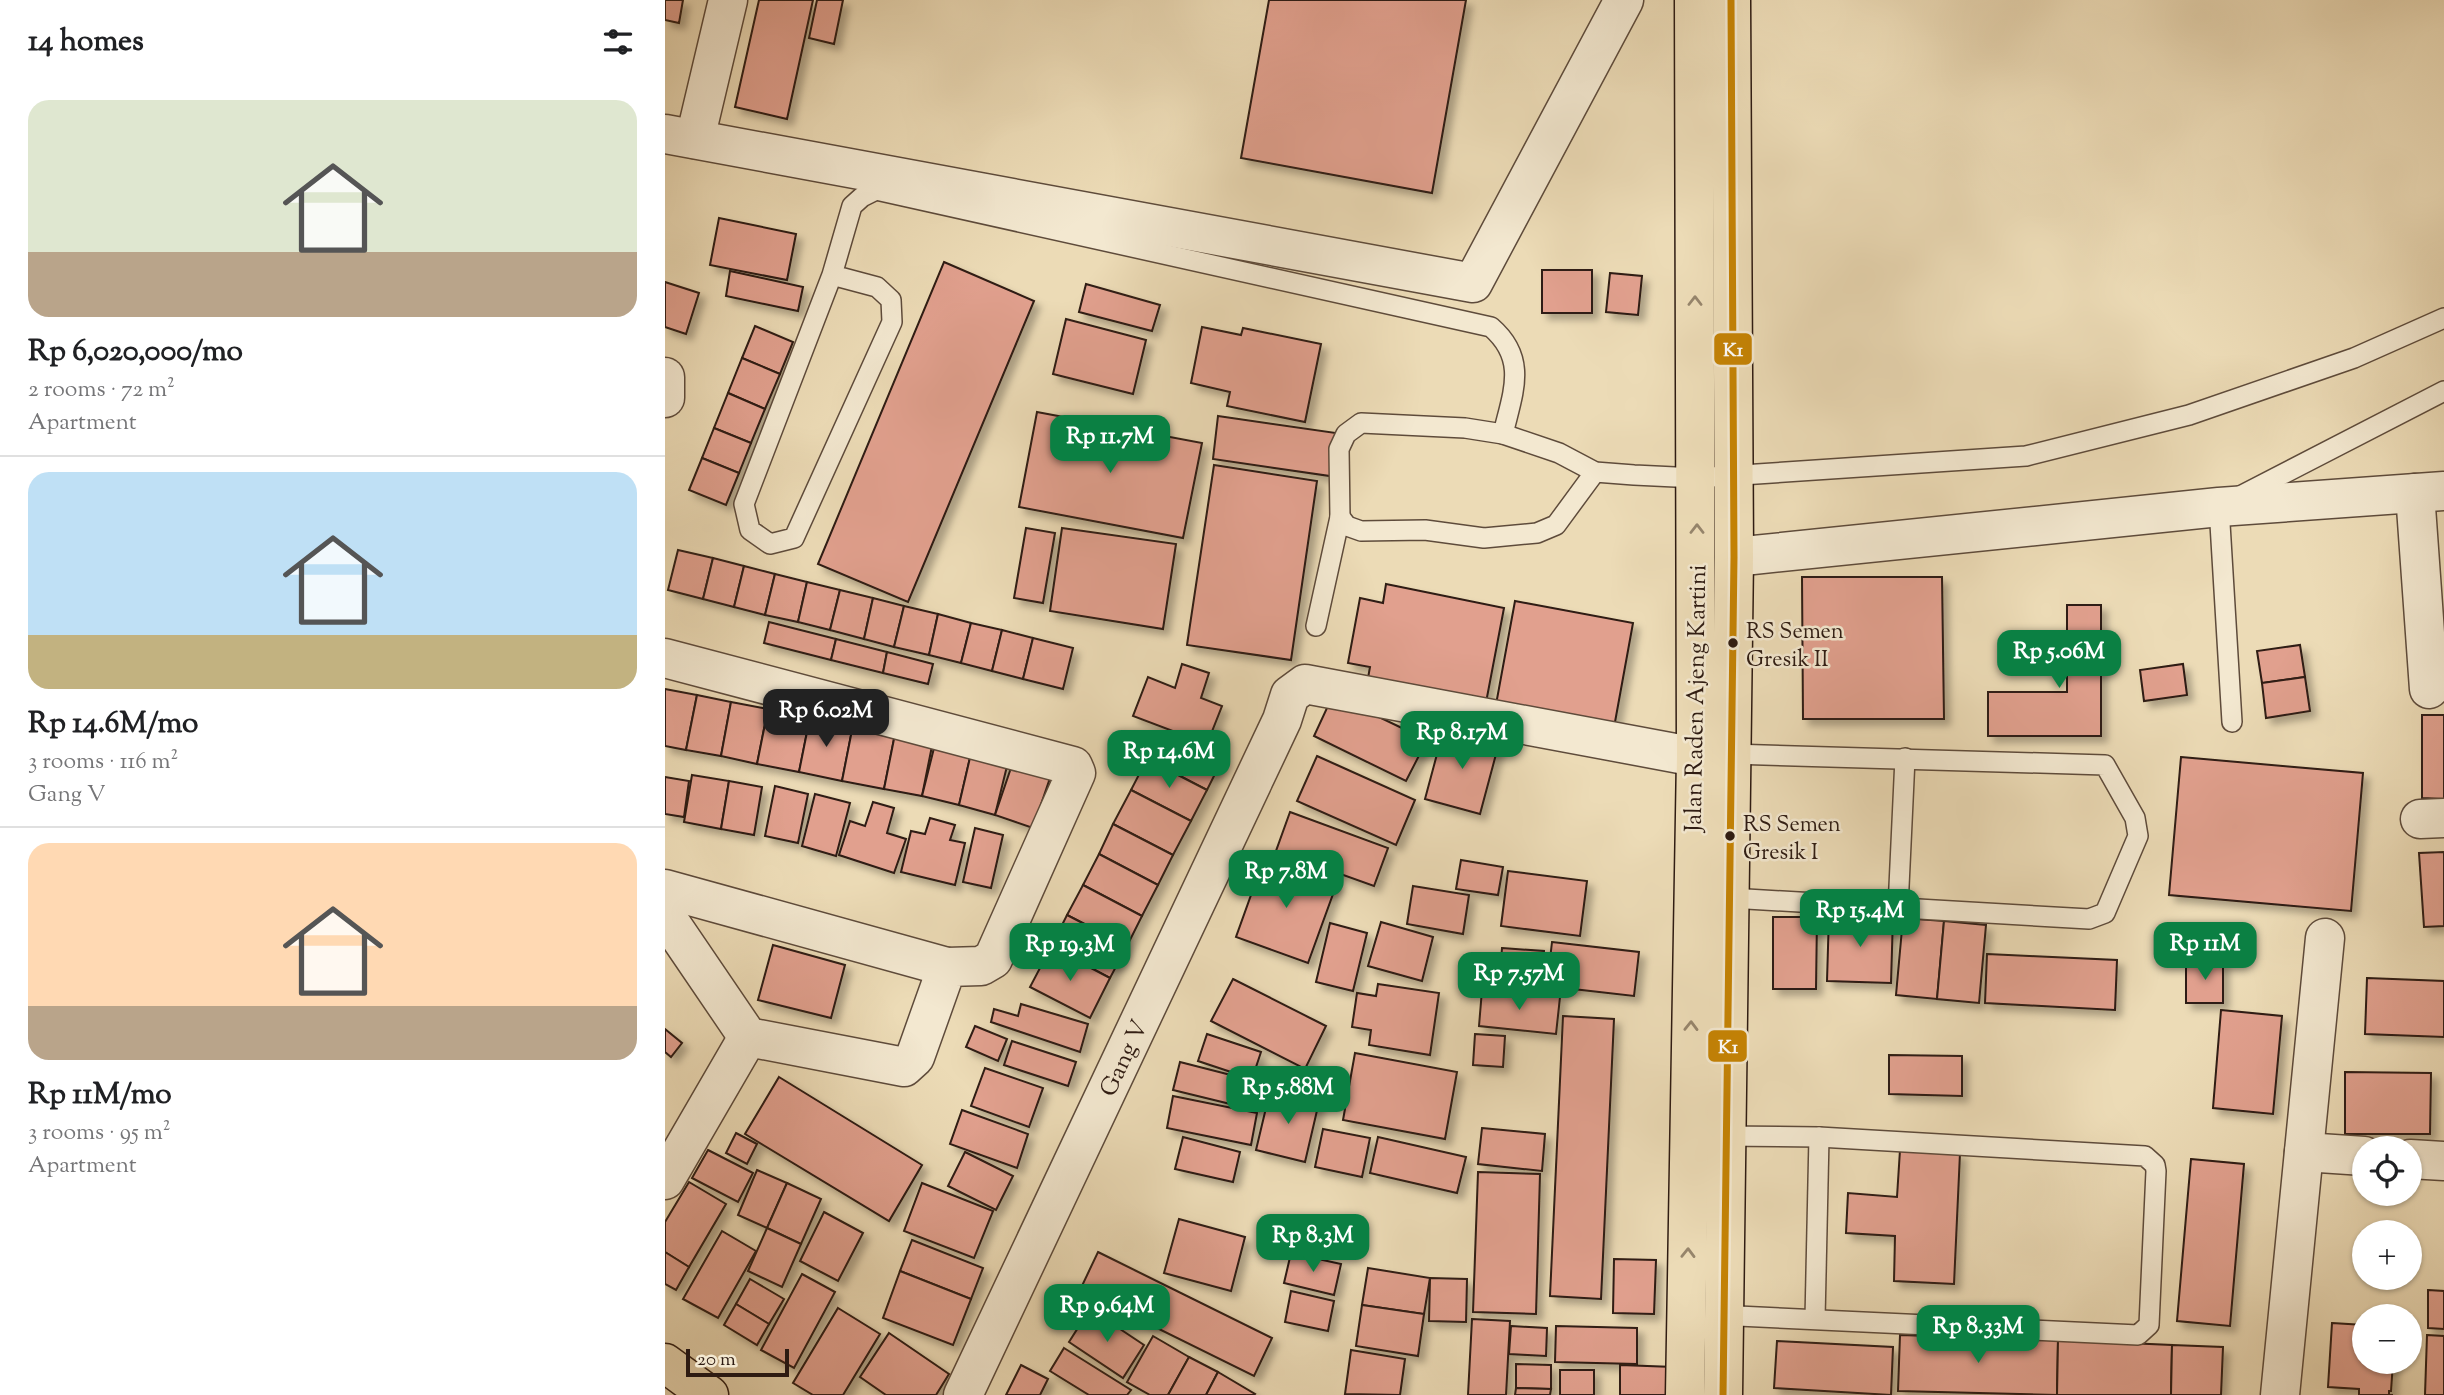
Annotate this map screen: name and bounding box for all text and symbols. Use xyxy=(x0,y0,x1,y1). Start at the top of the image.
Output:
text: 14 homes xyxy=(28,21,144,64)
icon: filters xyxy=(599,23,637,61)
icon: home xyxy=(270,145,396,271)
one-way arrow xyxy=(1687,296,1703,306)
text: Rp 6,020,000/mo xyxy=(28,331,243,374)
line badge: K1 xyxy=(1713,332,1753,366)
text: K1 xyxy=(1723,338,1744,365)
text: 2 rooms · 72 m² xyxy=(28,374,175,407)
text: Apartment xyxy=(28,407,137,440)
pin: Rp 11.7M xyxy=(1038,416,1182,475)
text: Rp 11.7M xyxy=(1066,421,1154,454)
icon: home xyxy=(270,517,396,643)
one-way arrow xyxy=(1689,523,1705,534)
street label: Jalan Raden Ajeng Kartini xyxy=(1678,564,1716,834)
place label: RS Semen Gresik II xyxy=(1746,617,1844,677)
pin: Rp 5.06M xyxy=(1987,630,2131,690)
marker: RS Semen Gresik II xyxy=(1726,636,1740,650)
text: Rp 5.06M xyxy=(2013,636,2105,669)
pin: Rp 6.02M xyxy=(754,690,898,749)
text: Rp 6.02M xyxy=(779,695,873,728)
text: Rp 14.6M/mo xyxy=(28,703,198,746)
pin: Rp 8.17M xyxy=(1390,712,1534,771)
text: Rp 8.17M xyxy=(1416,717,1508,750)
pin: Rp 14.6M xyxy=(1097,730,1241,790)
text: Rp 14.6M xyxy=(1123,736,1215,769)
text: 3 rooms · 116 m² xyxy=(28,746,178,779)
text: Gang V xyxy=(28,779,105,812)
place label: RS Semen Gresik I xyxy=(1743,810,1841,870)
marker: RS Semen Gresik I xyxy=(1723,829,1737,843)
pin: Rp 7.8M xyxy=(1221,850,1351,910)
text: Rp 7.8M xyxy=(1245,856,1327,889)
icon: home xyxy=(270,888,396,1014)
pin: Rp 15.4M xyxy=(1788,890,1932,949)
text: Rp 15.4M xyxy=(1816,895,1904,928)
pin: Rp 11M xyxy=(2148,922,2262,982)
pin: Rp 19.3M xyxy=(998,923,1142,983)
text: Rp 11M xyxy=(2170,928,2240,961)
text: Rp 19.3M xyxy=(1026,929,1114,962)
pin: Rp 7.57M xyxy=(1447,953,1591,1012)
text: Rp 7.57M xyxy=(1474,958,1564,991)
street label: Gang V xyxy=(1092,1015,1157,1103)
one-way arrow xyxy=(1684,1020,1699,1031)
line badge: K1 xyxy=(1707,1029,1748,1063)
text: K1 xyxy=(1718,1035,1739,1062)
pin: Rp 5.88M xyxy=(1216,1066,1360,1126)
text: Rp 5.88M xyxy=(1242,1072,1334,1105)
text: Rp 11M/mo xyxy=(28,1074,172,1117)
text: 3 rooms · 95 m² xyxy=(28,1117,171,1150)
map controls xyxy=(2352,1136,2422,1374)
button: locate xyxy=(2352,1136,2422,1206)
text: Apartment xyxy=(28,1150,137,1183)
pin: Rp 8.3M xyxy=(1248,1214,1378,1274)
text: Rp 8.3M xyxy=(1272,1220,1354,1253)
button: + xyxy=(2352,1220,2422,1290)
one-way arrow xyxy=(1680,1248,1695,1259)
pin: Rp 9.64M xyxy=(1035,1284,1179,1344)
text: Rp 9.64M xyxy=(1060,1290,1154,1323)
button: − xyxy=(2352,1304,2422,1374)
pin: Rp 8.33M xyxy=(1906,1306,2050,1365)
text: Rp 8.33M xyxy=(1933,1311,2023,1344)
scale bar xyxy=(686,1346,789,1378)
text: 20 m xyxy=(697,1347,736,1374)

